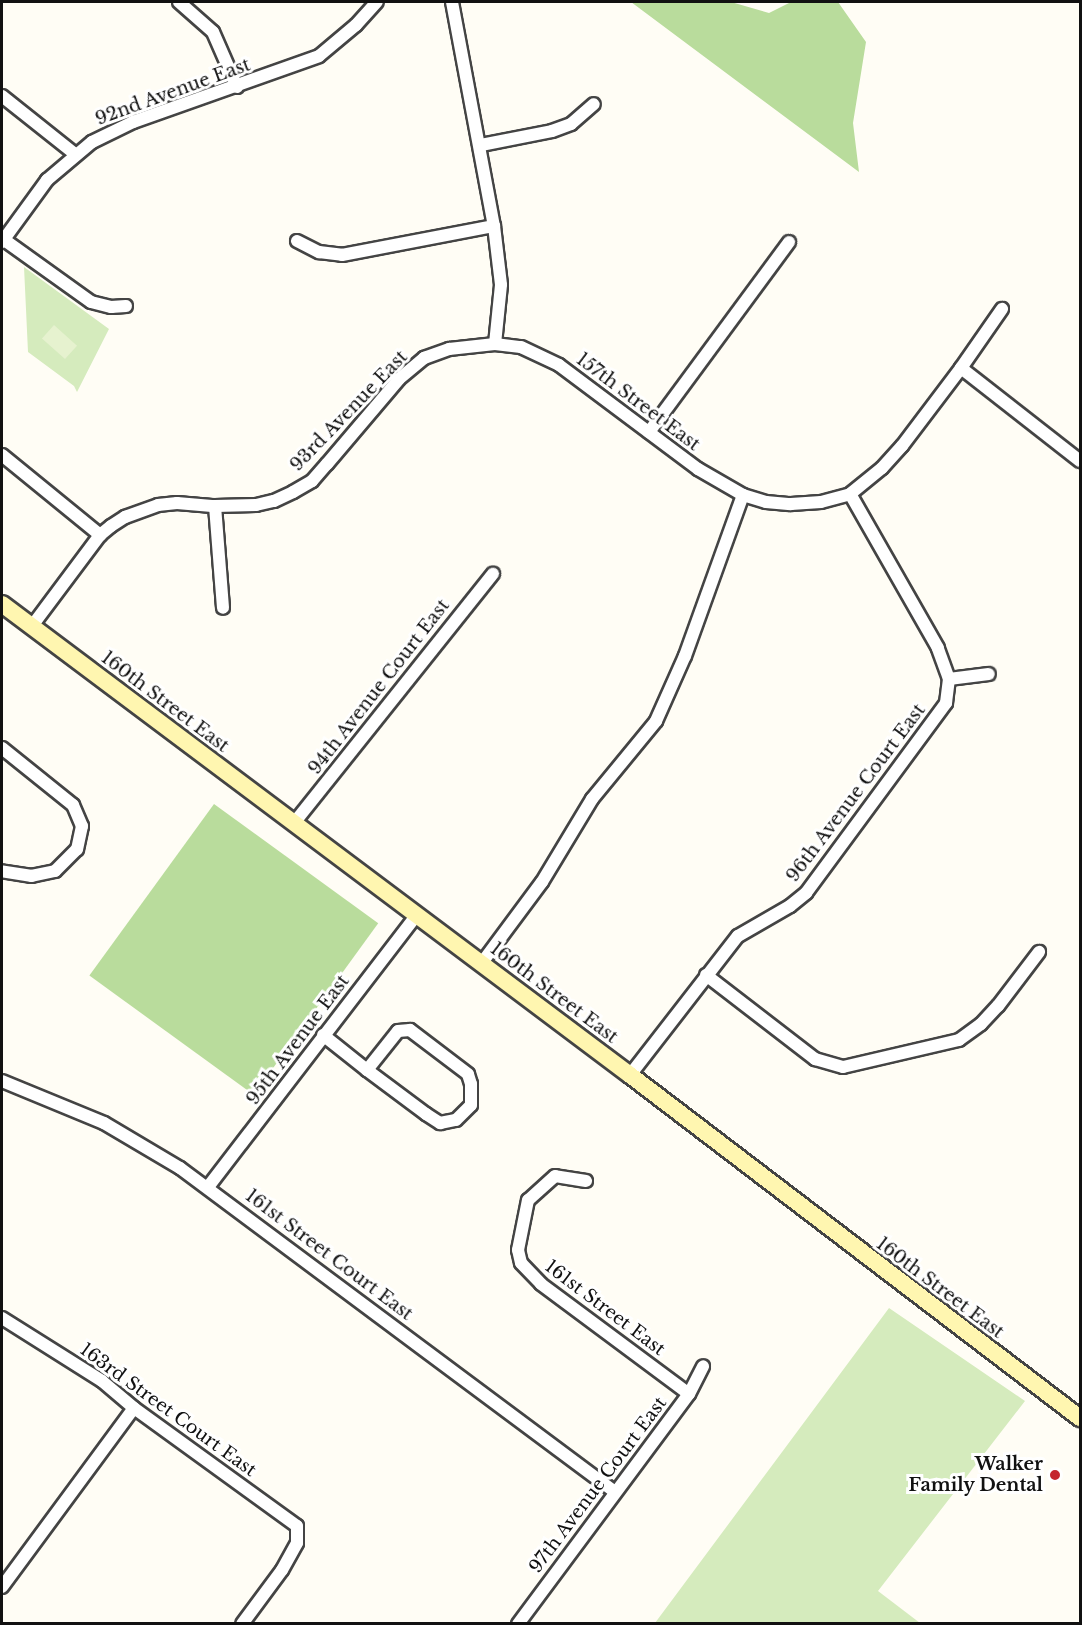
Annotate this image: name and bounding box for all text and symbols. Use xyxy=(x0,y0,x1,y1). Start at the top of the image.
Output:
street label: 92nd Avenue East xyxy=(92,54,254,130)
street label: 93rd Avenue East xyxy=(286,346,412,476)
street label: 157th Street East xyxy=(572,349,704,455)
street label: 94th Avenue Court East xyxy=(304,595,454,779)
street label: 160th Street East xyxy=(97,647,233,757)
street label: 96th Avenue Court East xyxy=(782,699,930,887)
street label: 160th Street East xyxy=(486,938,622,1048)
street label: 95th Avenue East xyxy=(242,970,354,1110)
street label: 161st Street Court East xyxy=(241,1185,417,1325)
street label: 160th Street East xyxy=(872,1233,1008,1343)
street label: 161st Street East xyxy=(541,1256,669,1360)
street label: 163rd Street Court East xyxy=(76,1339,260,1481)
street label: 97th Avenue Court East xyxy=(525,1392,671,1578)
place label: Walker Family Dental xyxy=(908,1454,1043,1496)
marker: Walker Family Dental xyxy=(1048,1468,1062,1482)

